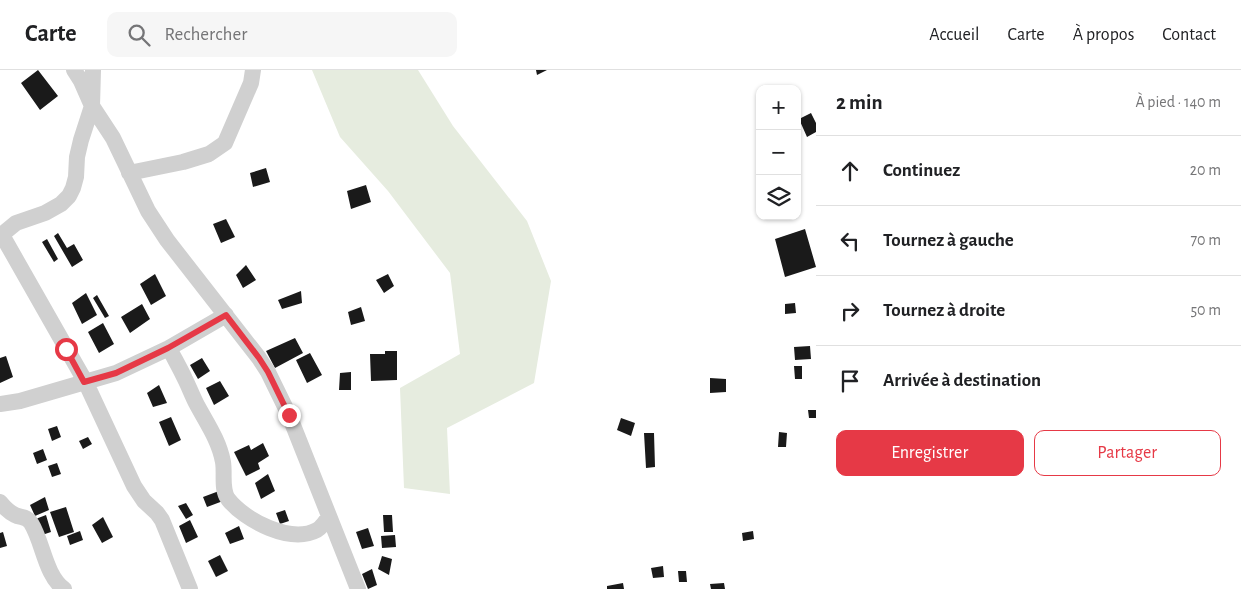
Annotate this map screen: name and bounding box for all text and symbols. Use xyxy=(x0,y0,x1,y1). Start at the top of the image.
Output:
search box xyxy=(107,12,457,57)
icon: search xyxy=(125,21,153,49)
text: Carte xyxy=(25,22,77,46)
text: Rechercher xyxy=(165,25,247,44)
text: Accueil xyxy=(929,26,980,44)
text: Carte xyxy=(1008,26,1045,44)
text: À propos xyxy=(1073,26,1134,44)
text: Contact xyxy=(1162,26,1216,44)
map controls xyxy=(756,85,801,220)
button: + xyxy=(756,85,801,130)
text: 2 min xyxy=(836,92,883,113)
text: À pied · 140 m xyxy=(1135,94,1221,110)
button: − xyxy=(756,130,801,175)
icon: ahead xyxy=(836,157,864,185)
text: Continuez xyxy=(883,161,960,180)
text: 20 m xyxy=(1190,162,1221,178)
button: layers xyxy=(756,175,801,220)
icon: left xyxy=(836,227,864,255)
text: Tournez à gauche xyxy=(883,231,1014,250)
text: 70 m xyxy=(1190,232,1221,248)
icon: right xyxy=(836,297,864,325)
text: Tournez à droite xyxy=(883,301,1005,320)
text: 50 m xyxy=(1190,302,1221,318)
route start xyxy=(55,338,78,361)
icon: arrive xyxy=(836,367,864,395)
text: Arrivée à destination xyxy=(883,371,1041,390)
route end xyxy=(278,404,301,427)
button: Enregistrer xyxy=(836,430,1024,476)
button: Partager xyxy=(1034,430,1221,476)

